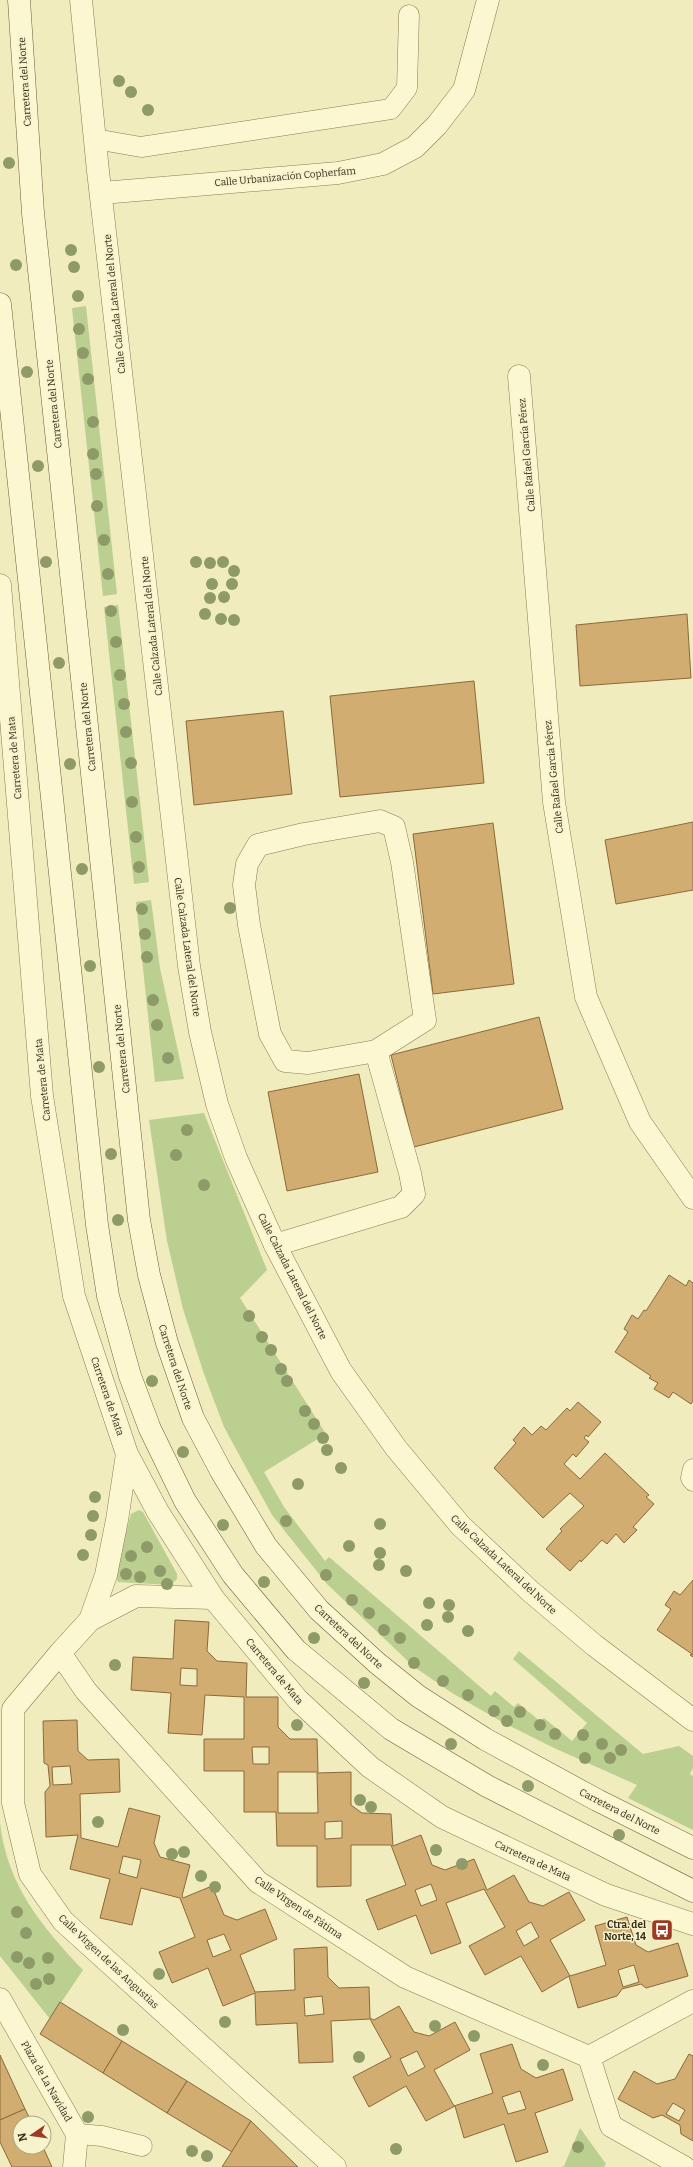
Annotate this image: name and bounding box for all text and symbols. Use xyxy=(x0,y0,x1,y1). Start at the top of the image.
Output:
street label: Carretera del Norte xyxy=(16,37,34,127)
street label: Calle Urbanización Copherfam xyxy=(214,165,357,189)
street label: Calle Calzada Lateral del Norte xyxy=(102,233,128,374)
street label: Carretera del Norte xyxy=(43,359,65,449)
street label: Calle Rafael García Pérez xyxy=(515,397,538,512)
street label: Calle Calzada Lateral del Norte xyxy=(139,555,165,696)
street label: Carretera del Norte xyxy=(77,682,99,772)
street label: Carretera de Mata xyxy=(5,716,25,800)
street label: Calle Rafael García Pérez xyxy=(541,719,566,834)
street label: Calle Calzada Lateral del Norte xyxy=(171,877,203,1018)
street label: Carretera del Norte xyxy=(111,1004,133,1094)
street label: Carretera de Mata xyxy=(33,1038,53,1122)
street label: Calle Calzada Lateral del Norte xyxy=(255,1211,329,1342)
street label: Carretera del Norte xyxy=(156,1323,195,1412)
street label: Carretera de Mata xyxy=(88,1355,126,1438)
street label: Calle Calzada Lateral del Norte xyxy=(448,1512,559,1617)
street label: Carretera del Norte xyxy=(312,1602,385,1672)
street label: Carretera de Mata xyxy=(243,1636,306,1708)
street label: Carretera del Norte xyxy=(577,1786,662,1838)
street label: Carretera de Mata xyxy=(493,1838,573,1884)
street label: Calle Virgen de Fátima xyxy=(252,1874,345,1942)
street label: Calle Virgen de las Angustias xyxy=(56,1912,161,2012)
bus stop icon: Ctra. del Norte, 14 xyxy=(649,1917,675,1943)
place label: Ctra. del Norte, 14 xyxy=(604,1919,646,1943)
street label: Plaza de La Navidad xyxy=(18,2039,74,2124)
north arrow xyxy=(12,2115,52,2155)
text: N xyxy=(15,2131,30,2143)

